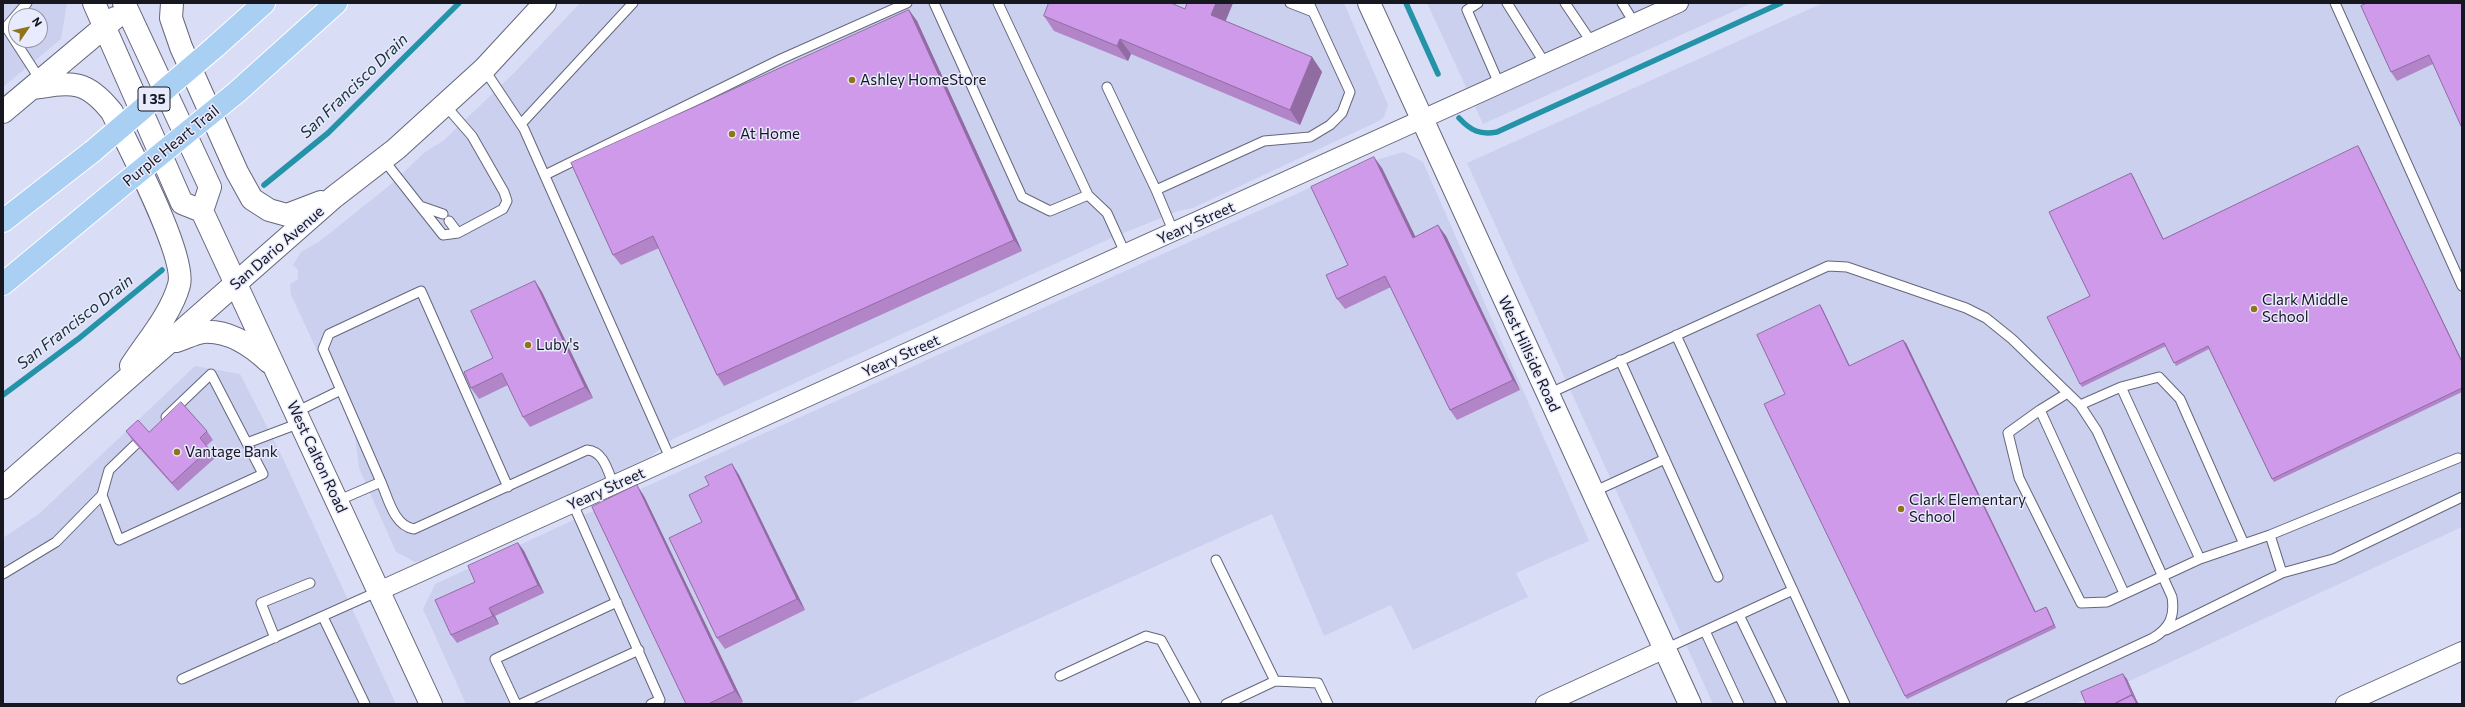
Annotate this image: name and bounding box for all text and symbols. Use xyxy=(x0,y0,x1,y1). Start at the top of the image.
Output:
north arrow xyxy=(8,8,48,48)
text: N xyxy=(30,15,45,29)
water label: San Francisco Drain xyxy=(296,30,412,142)
place label: Ashley HomeStore xyxy=(860,71,986,89)
marker: Ashley HomeStore xyxy=(847,75,857,85)
road number: I 35 xyxy=(138,87,170,111)
street label: Purple Heart Trail xyxy=(119,102,223,190)
place label: At Home xyxy=(740,125,800,143)
marker: At Home xyxy=(727,129,737,139)
street label: Yeary Street xyxy=(1154,198,1238,248)
street label: San Dario Avenue xyxy=(226,202,328,294)
water label: San Francisco Drain xyxy=(13,271,137,373)
place label: Clark Middle School xyxy=(2262,291,2348,326)
street label: West Hillside Road xyxy=(1494,293,1564,415)
marker: Clark Middle School xyxy=(2249,304,2259,314)
street label: Yeary Street xyxy=(859,331,943,381)
place label: Luby's xyxy=(536,336,579,354)
marker: Luby's xyxy=(523,340,533,350)
street label: West Calton Road xyxy=(283,398,351,516)
place label: Vantage Bank xyxy=(185,443,278,461)
marker: Vantage Bank xyxy=(172,447,182,457)
street label: Yeary Street xyxy=(564,464,648,514)
place label: Clark Elementary School xyxy=(1909,491,2026,526)
marker: Clark Elementary School xyxy=(1896,504,1906,514)

